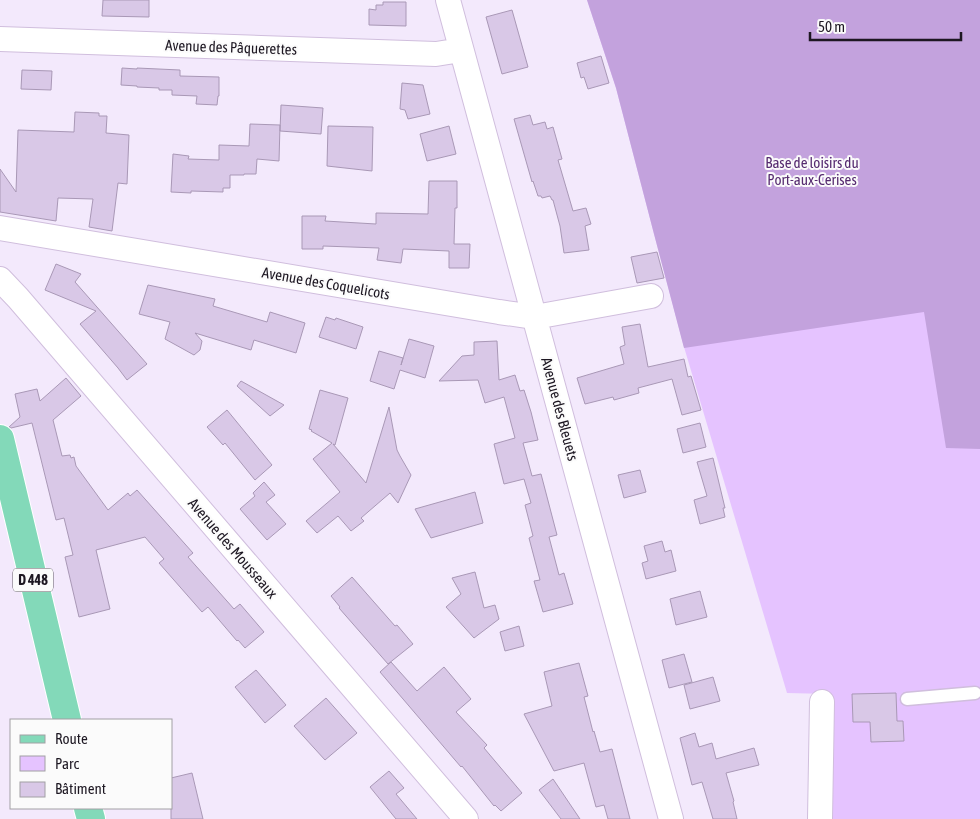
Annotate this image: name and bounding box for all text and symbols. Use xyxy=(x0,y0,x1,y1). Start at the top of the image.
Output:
scale bar xyxy=(810,10,961,42)
text: 50 m xyxy=(818,18,845,35)
street label: Avenue des Pâquerettes xyxy=(165,36,297,58)
park label: Base de loisirs du Port-aux-Cerises xyxy=(765,154,859,188)
street label: Avenue des Coquelicots xyxy=(261,263,391,303)
street label: Avenue des Bleuets xyxy=(538,355,582,463)
street label: Avenue des Mousseaux xyxy=(185,495,281,601)
road number: D 448 xyxy=(13,568,53,592)
legend xyxy=(10,719,172,809)
text: Route xyxy=(55,730,88,747)
text: Parc xyxy=(55,755,79,772)
text: Bâtiment xyxy=(55,780,106,797)

